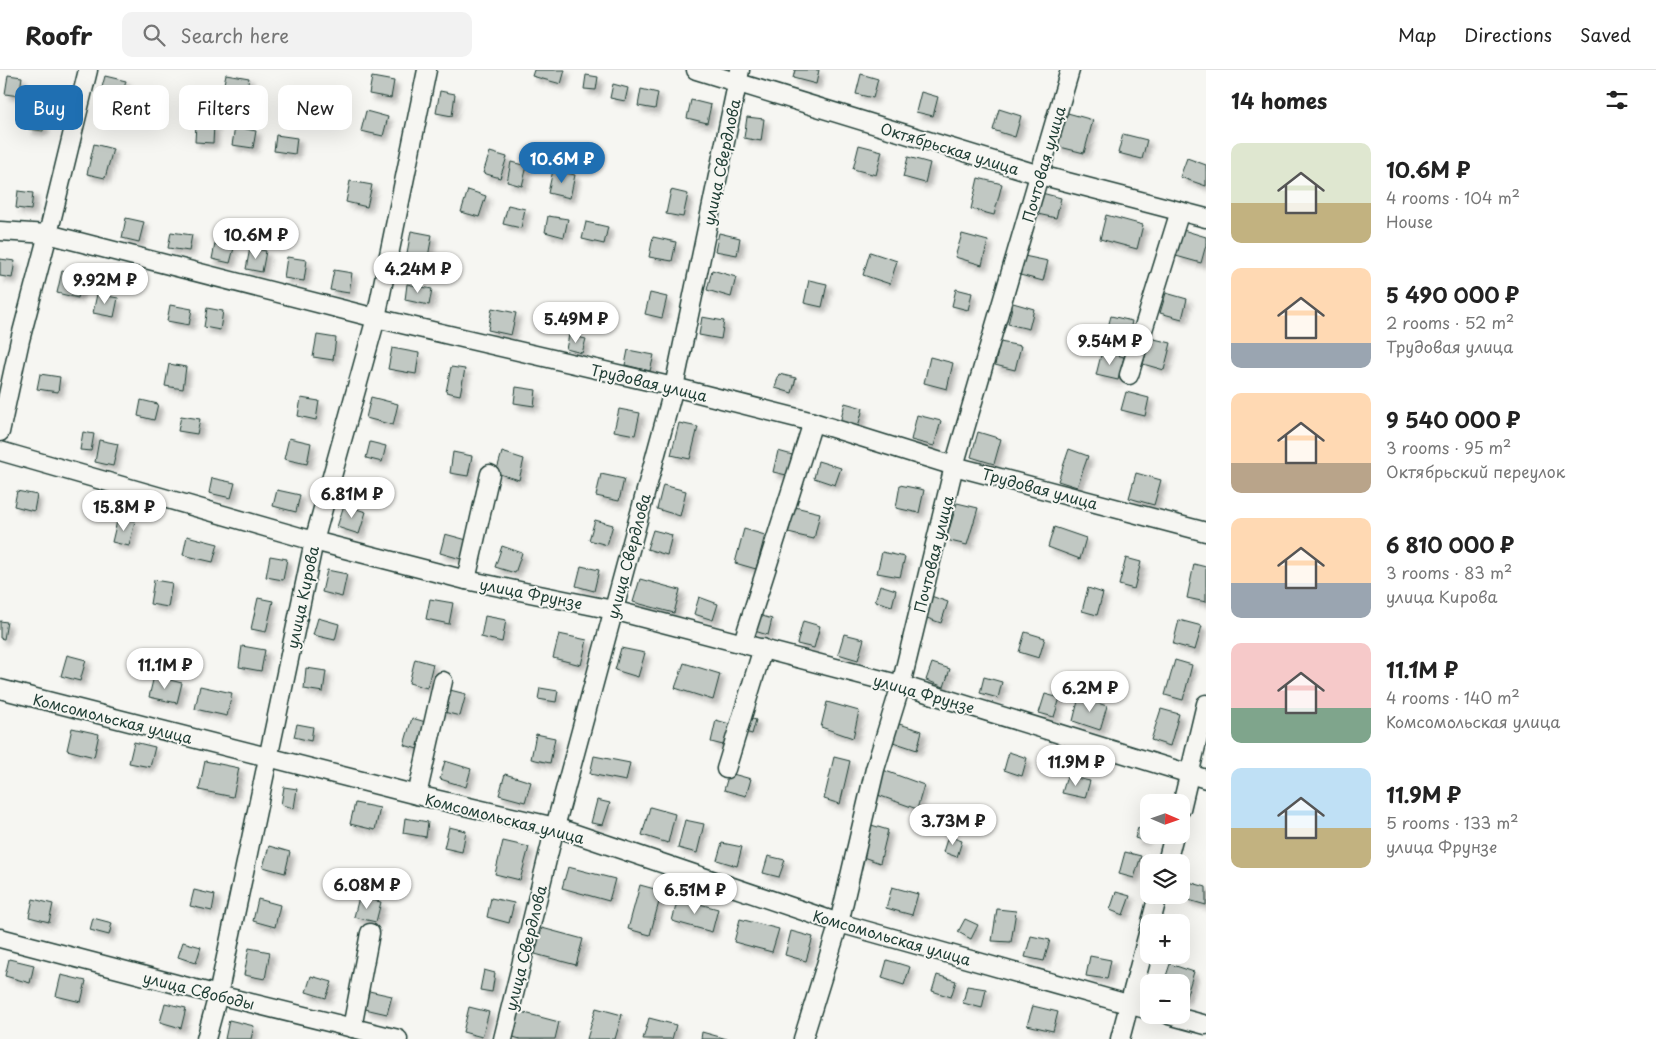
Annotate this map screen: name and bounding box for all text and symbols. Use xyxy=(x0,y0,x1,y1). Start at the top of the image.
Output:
search box xyxy=(122,12,472,57)
text: Roofr xyxy=(25,17,92,53)
icon: search xyxy=(140,21,168,49)
text: Search here xyxy=(180,21,289,49)
text: Map xyxy=(1398,21,1436,48)
text: Directions xyxy=(1464,21,1552,48)
text: Saved xyxy=(1580,21,1631,48)
text: 14 homes xyxy=(1231,84,1327,116)
chip: Buy xyxy=(15,85,83,130)
chip: Rent xyxy=(93,85,169,130)
chip: Filters xyxy=(179,85,268,130)
chip: New xyxy=(278,85,352,130)
icon: filters xyxy=(1603,86,1631,114)
street label: улица Свердлова xyxy=(696,96,746,227)
street label: Почтовая улица xyxy=(1015,103,1071,225)
street label: Октябрьская улица xyxy=(878,116,1023,180)
pin: 10.6M ₽ xyxy=(516,142,608,184)
text: 10.6M ₽ xyxy=(530,146,594,170)
text: 10.6M ₽ xyxy=(1386,153,1470,185)
icon: home xyxy=(1271,163,1331,223)
text: 4 rooms · 104 m² xyxy=(1386,185,1520,209)
text: House xyxy=(1386,209,1433,233)
pin: 10.6M ₽ xyxy=(210,218,302,260)
text: 10.6M ₽ xyxy=(224,222,288,246)
pin: 4.24M ₽ xyxy=(372,252,464,294)
text: 4.24M ₽ xyxy=(384,256,452,280)
pin: 9.92M ₽ xyxy=(59,262,151,305)
text: 9.92M ₽ xyxy=(73,267,137,291)
text: 5 490 000 ₽ xyxy=(1386,278,1519,310)
icon: home xyxy=(1271,288,1331,348)
pin: 5.49M ₽ xyxy=(530,302,622,344)
text: 5.49M ₽ xyxy=(544,306,608,330)
text: 2 rooms · 52 m² xyxy=(1386,310,1514,334)
pin: 9.54M ₽ xyxy=(1064,324,1156,366)
text: 9.54M ₽ xyxy=(1078,328,1142,352)
text: Трудовая улица xyxy=(1386,334,1513,358)
street label: Трудовая улица xyxy=(588,357,710,407)
text: 9 540 000 ₽ xyxy=(1386,403,1520,435)
icon: home xyxy=(1271,413,1331,473)
text: 3 rooms · 95 m² xyxy=(1386,435,1511,459)
text: Октябрьский переулок xyxy=(1386,459,1565,483)
street label: Трудовая улица xyxy=(979,461,1101,515)
pin: 6.81M ₽ xyxy=(306,476,398,519)
text: 6.81M ₽ xyxy=(321,481,383,505)
pin: 15.8M ₽ xyxy=(78,490,170,532)
street label: улица Свердлова xyxy=(600,490,656,621)
street label: Почтовая улица xyxy=(907,493,959,615)
text: 15.8M ₽ xyxy=(93,494,155,518)
text: 6 810 000 ₽ xyxy=(1386,528,1514,560)
icon: home xyxy=(1271,538,1331,598)
street label: улица Кирова xyxy=(280,543,324,650)
text: 3 rooms · 83 m² xyxy=(1386,560,1512,584)
street label: улица Фрунзе xyxy=(478,572,584,614)
text: улица Кирова xyxy=(1386,584,1497,608)
pin: 11.1M ₽ xyxy=(119,648,211,690)
text: 11.1M ₽ xyxy=(137,652,193,676)
text: 11.1M ₽ xyxy=(1386,653,1458,685)
icon: home xyxy=(1271,663,1331,723)
street label: улица Фрунзе xyxy=(871,668,977,718)
pin: 6.2M ₽ xyxy=(1049,670,1131,713)
text: 6.2M ₽ xyxy=(1062,675,1118,699)
text: 4 rooms · 140 m² xyxy=(1386,685,1520,709)
street label: Комсомольская улица xyxy=(31,687,196,749)
text: Комсомольская улица xyxy=(1386,709,1560,733)
pin: 11.9M ₽ xyxy=(1030,744,1122,787)
text: 11.9M ₽ xyxy=(1047,749,1105,773)
text: 11.9M ₽ xyxy=(1386,778,1461,810)
street label: Комсомольская улица xyxy=(423,787,588,849)
icon: home xyxy=(1271,788,1331,848)
north arrow xyxy=(1140,794,1190,844)
map controls xyxy=(1140,794,1190,1024)
pin: 3.73M ₽ xyxy=(907,804,999,846)
text: 3.73M ₽ xyxy=(920,808,986,832)
text: 5 rooms · 133 m² xyxy=(1386,810,1519,834)
text: улица Фрунзе xyxy=(1386,834,1497,858)
button: layers xyxy=(1140,854,1190,904)
pin: 6.08M ₽ xyxy=(321,868,413,910)
text: 6.08M ₽ xyxy=(333,872,401,896)
pin: 6.51M ₽ xyxy=(649,872,741,915)
text: 6.51M ₽ xyxy=(664,877,726,901)
street label: улица Свердлова xyxy=(498,882,552,1013)
street label: Комсомольская улица xyxy=(810,903,974,971)
button: + xyxy=(1140,914,1190,964)
street label: улица Свободы xyxy=(141,965,257,1015)
button: − xyxy=(1140,974,1190,1024)

